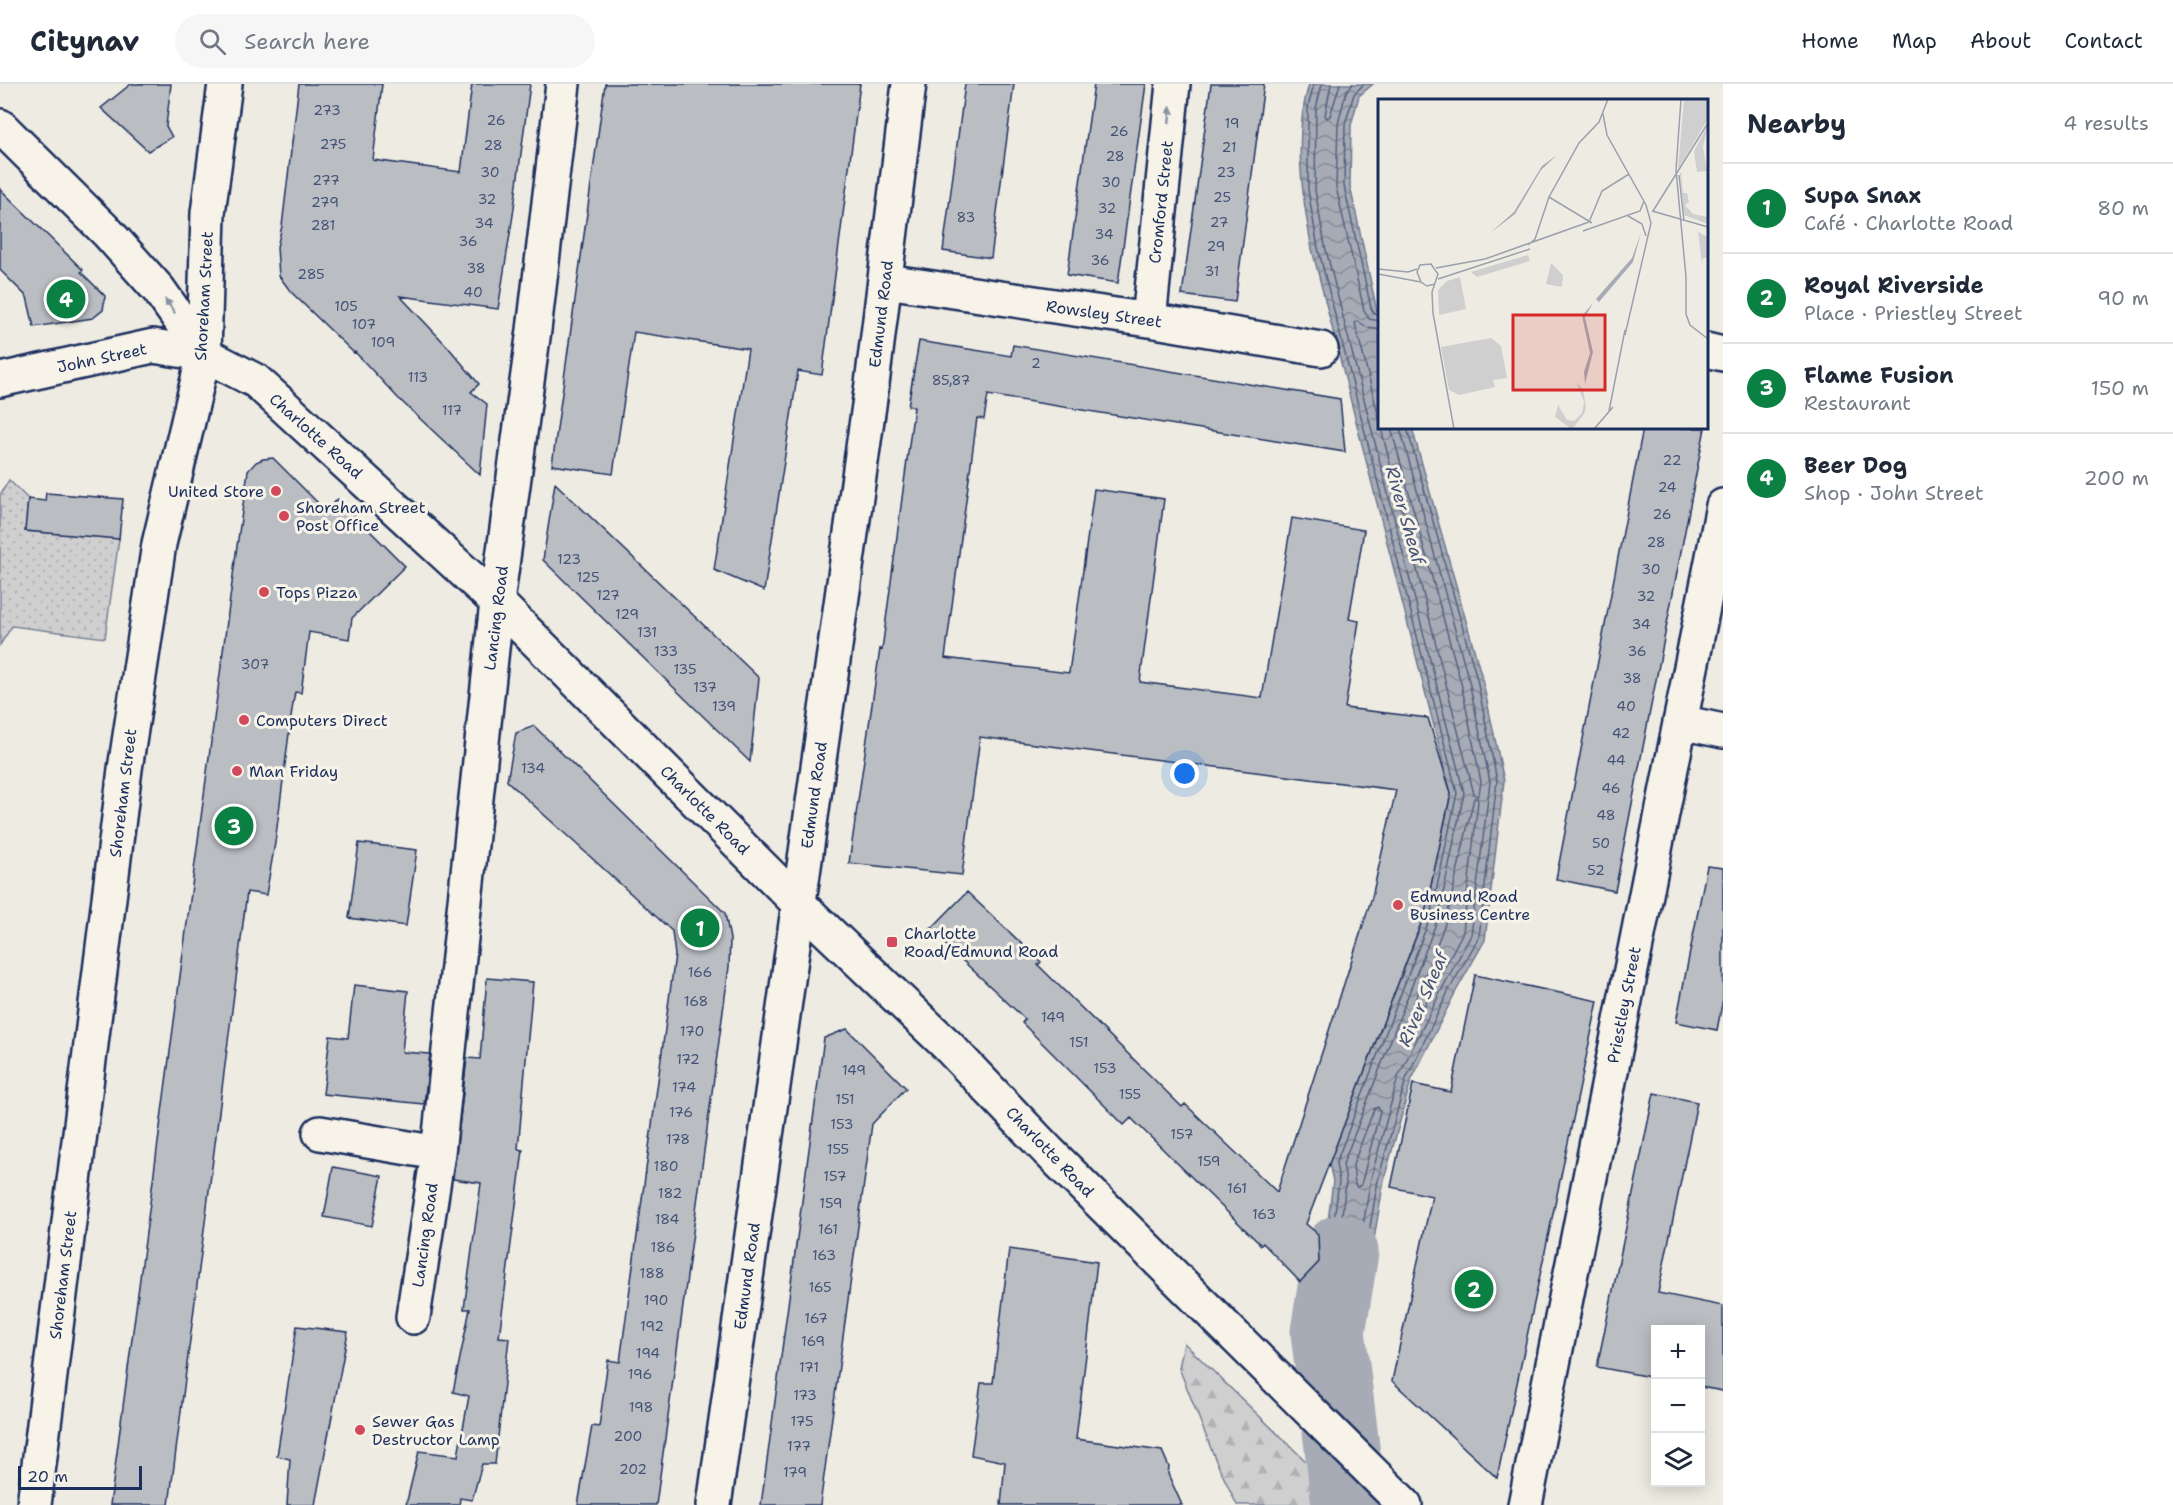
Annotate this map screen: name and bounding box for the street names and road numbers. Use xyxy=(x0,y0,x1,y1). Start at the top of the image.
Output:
street label: Cromford Street xyxy=(1144,139,1178,265)
street label: Shoreham Street xyxy=(190,231,218,361)
street label: Edmund Road xyxy=(864,259,898,369)
street label: Rowsley Street xyxy=(1045,295,1163,333)
street label: John Street xyxy=(55,338,149,378)
street label: Charlotte Road xyxy=(265,389,367,483)
street label: Lancing Road xyxy=(479,564,513,672)
street label: Shoreham Street xyxy=(105,727,141,859)
street label: Edmund Road xyxy=(796,740,832,850)
street label: Charlotte Road xyxy=(656,761,754,859)
street label: Priestley Street xyxy=(1602,945,1646,1065)
street label: Charlotte Road xyxy=(1001,1102,1099,1202)
street label: Lancing Road xyxy=(407,1181,443,1289)
street label: Shoreham Street xyxy=(45,1209,81,1341)
street label: Edmund Road xyxy=(729,1221,765,1331)

